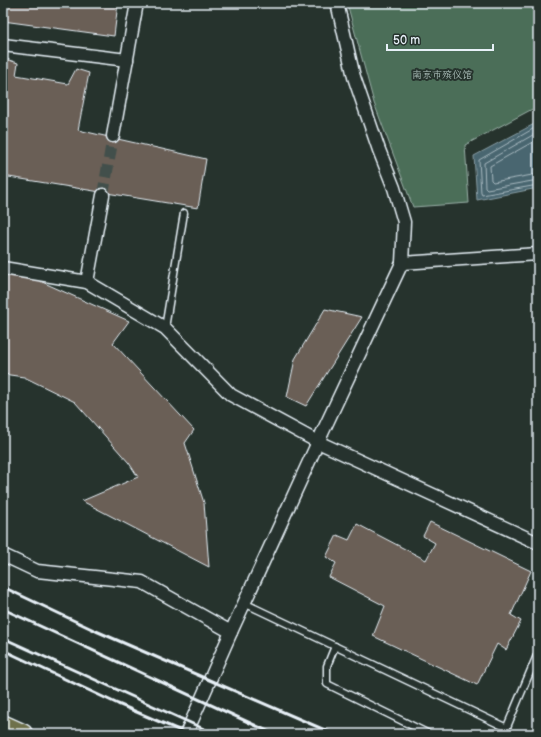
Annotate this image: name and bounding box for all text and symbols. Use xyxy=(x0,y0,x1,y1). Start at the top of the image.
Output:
scale bar xyxy=(387,26,493,52)
text: 50 m xyxy=(393,33,420,48)
park label: 南京市殡仪馆 xyxy=(412,69,472,81)

